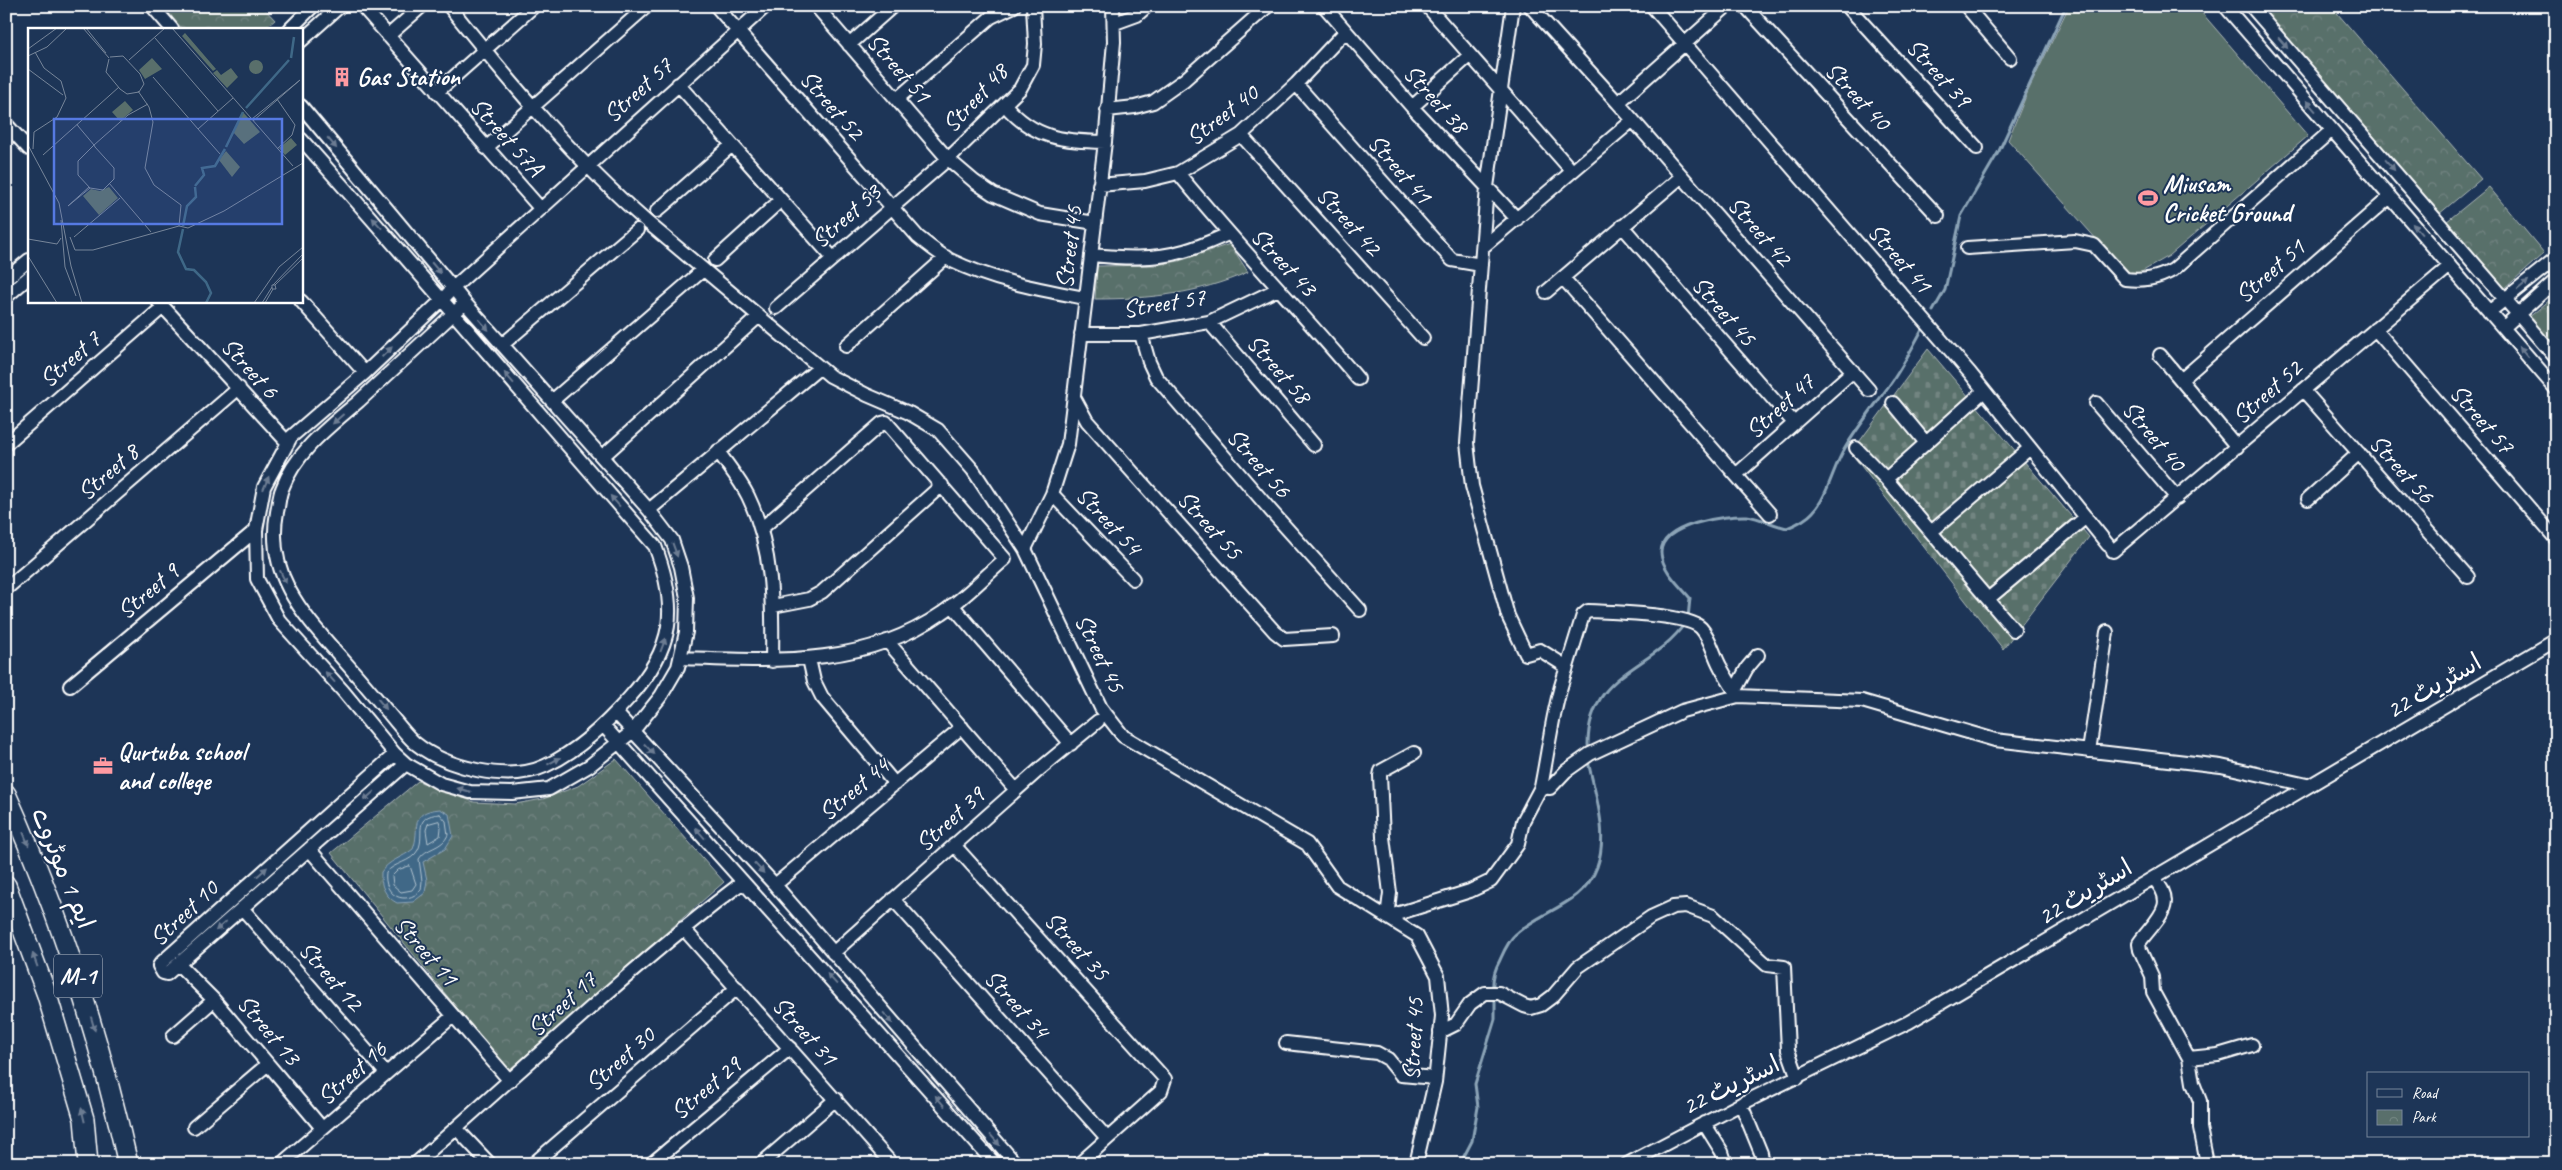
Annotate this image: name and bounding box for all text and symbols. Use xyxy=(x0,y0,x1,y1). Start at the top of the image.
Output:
street label: Street 51 xyxy=(860,26,939,111)
inset map xyxy=(28,28,302,302)
street label: Street 39 xyxy=(1899,31,1980,116)
one-way arrow xyxy=(2278,36,2289,49)
street label: Street 57 xyxy=(596,49,681,130)
street label: Street 48 xyxy=(935,55,1017,139)
street label: Street 40 xyxy=(1818,55,1899,139)
street label: Street 38 xyxy=(1396,57,1477,143)
place label: Gas Station xyxy=(357,61,461,93)
street label: Street 52 xyxy=(793,63,872,148)
building icon: Gas Station xyxy=(331,66,353,88)
street label: Street 40 xyxy=(1179,76,1266,153)
street label: Street 57A xyxy=(463,91,552,184)
one-way arrow xyxy=(2306,100,2317,112)
street label: Street 41 xyxy=(1361,127,1440,212)
one-way arrow xyxy=(327,136,338,149)
one-way arrow xyxy=(2385,159,2396,172)
place label: Miusam Cricket Ground xyxy=(2163,168,2295,229)
street label: Street 53 xyxy=(804,176,889,255)
street label: Street 42 xyxy=(1309,179,1390,264)
sports icon: Miusam Cricket Ground xyxy=(2137,187,2159,209)
street label: Street 42 xyxy=(1721,189,1800,274)
street label: Street 45 xyxy=(1048,202,1090,290)
street label: Street 41 xyxy=(1861,216,1940,301)
one-way arrow xyxy=(372,217,383,229)
street label: Street 43 xyxy=(1244,221,1325,305)
one-way arrow xyxy=(2412,222,2423,235)
street label: Street 51 xyxy=(2228,231,2313,310)
one-way arrow xyxy=(431,261,442,274)
street label: Street 45 xyxy=(1685,269,1764,354)
street label: Street 57 xyxy=(1121,280,1209,325)
one-way arrow xyxy=(2516,280,2529,291)
one-way arrow xyxy=(478,318,490,330)
street label: Street 7 xyxy=(32,322,109,395)
street label: Street 58 xyxy=(1240,327,1320,413)
street label: Street 6 xyxy=(214,331,286,406)
one-way arrow xyxy=(2518,345,2529,358)
one-way arrow xyxy=(381,346,393,358)
street label: Street 52 xyxy=(2225,352,2310,431)
street label: Street 47 xyxy=(1738,365,1823,446)
one-way arrow xyxy=(503,372,514,385)
street label: Street 57 xyxy=(2443,377,2522,462)
street label: Street 40 xyxy=(2115,394,2194,479)
one-way arrow xyxy=(333,413,345,425)
street label: Street 56 xyxy=(1220,421,1299,505)
street label: Street 56 xyxy=(2362,427,2442,511)
street label: Street 8 xyxy=(70,435,148,508)
one-way arrow xyxy=(263,476,271,490)
street label: Street 54 xyxy=(1069,480,1151,564)
street label: Street 55 xyxy=(1170,483,1251,568)
one-way arrow xyxy=(610,495,621,508)
one-way arrow xyxy=(672,543,679,558)
street label: Street 9 xyxy=(110,555,187,626)
one-way arrow xyxy=(278,569,287,584)
street label: Street 45 xyxy=(1067,609,1133,699)
one-way arrow xyxy=(660,638,667,653)
street label: اسٹریٹ 22 xyxy=(2381,646,2487,726)
one-way arrow xyxy=(324,671,336,683)
one-way arrow xyxy=(376,698,387,711)
place label: Qurtuba school and college xyxy=(118,736,250,797)
one-way arrow xyxy=(643,742,655,754)
street label: Street 44 xyxy=(812,748,898,828)
office icon: Qurtuba school and college xyxy=(92,755,114,777)
one-way arrow xyxy=(547,757,561,766)
street label: Street 39 xyxy=(908,778,993,859)
one-way arrow xyxy=(456,786,472,794)
one-way arrow xyxy=(364,790,376,802)
street label: ایم 1 موٹروے xyxy=(21,803,102,935)
one-way arrow xyxy=(694,827,706,839)
one-way arrow xyxy=(22,832,30,847)
street label: اسٹریٹ 22 xyxy=(2032,851,2138,933)
one-way arrow xyxy=(753,862,765,874)
one-way arrow xyxy=(256,866,268,878)
street label: Street 10 xyxy=(143,872,227,953)
street label: Street 35 xyxy=(1037,904,1118,989)
street label: Street 11 xyxy=(387,909,466,994)
one-way arrow xyxy=(214,921,227,932)
street label: Street 12 xyxy=(292,934,371,1019)
one-way arrow xyxy=(31,953,38,968)
road number: M-1 xyxy=(54,954,102,998)
street label: Street 34 xyxy=(977,962,1058,1048)
street label: Street 17 xyxy=(520,963,605,1044)
one-way arrow xyxy=(826,974,838,986)
street label: Street 13 xyxy=(230,988,309,1073)
street label: Street 31 xyxy=(765,989,846,1074)
street label: Street 45 xyxy=(1395,995,1431,1081)
one-way arrow xyxy=(882,1011,894,1023)
one-way arrow xyxy=(90,1017,98,1032)
street label: Street 30 xyxy=(578,1019,663,1098)
street label: Street 16 xyxy=(310,1033,394,1112)
street label: Street 29 xyxy=(664,1048,749,1127)
street label: اسٹریٹ 22 xyxy=(1677,1048,1785,1122)
legend xyxy=(2367,1072,2530,1138)
text: Road xyxy=(2412,1084,2439,1103)
one-way arrow xyxy=(934,1095,946,1107)
one-way arrow xyxy=(79,1108,87,1123)
text: Park xyxy=(2412,1108,2437,1127)
one-way arrow xyxy=(989,1133,1001,1145)

